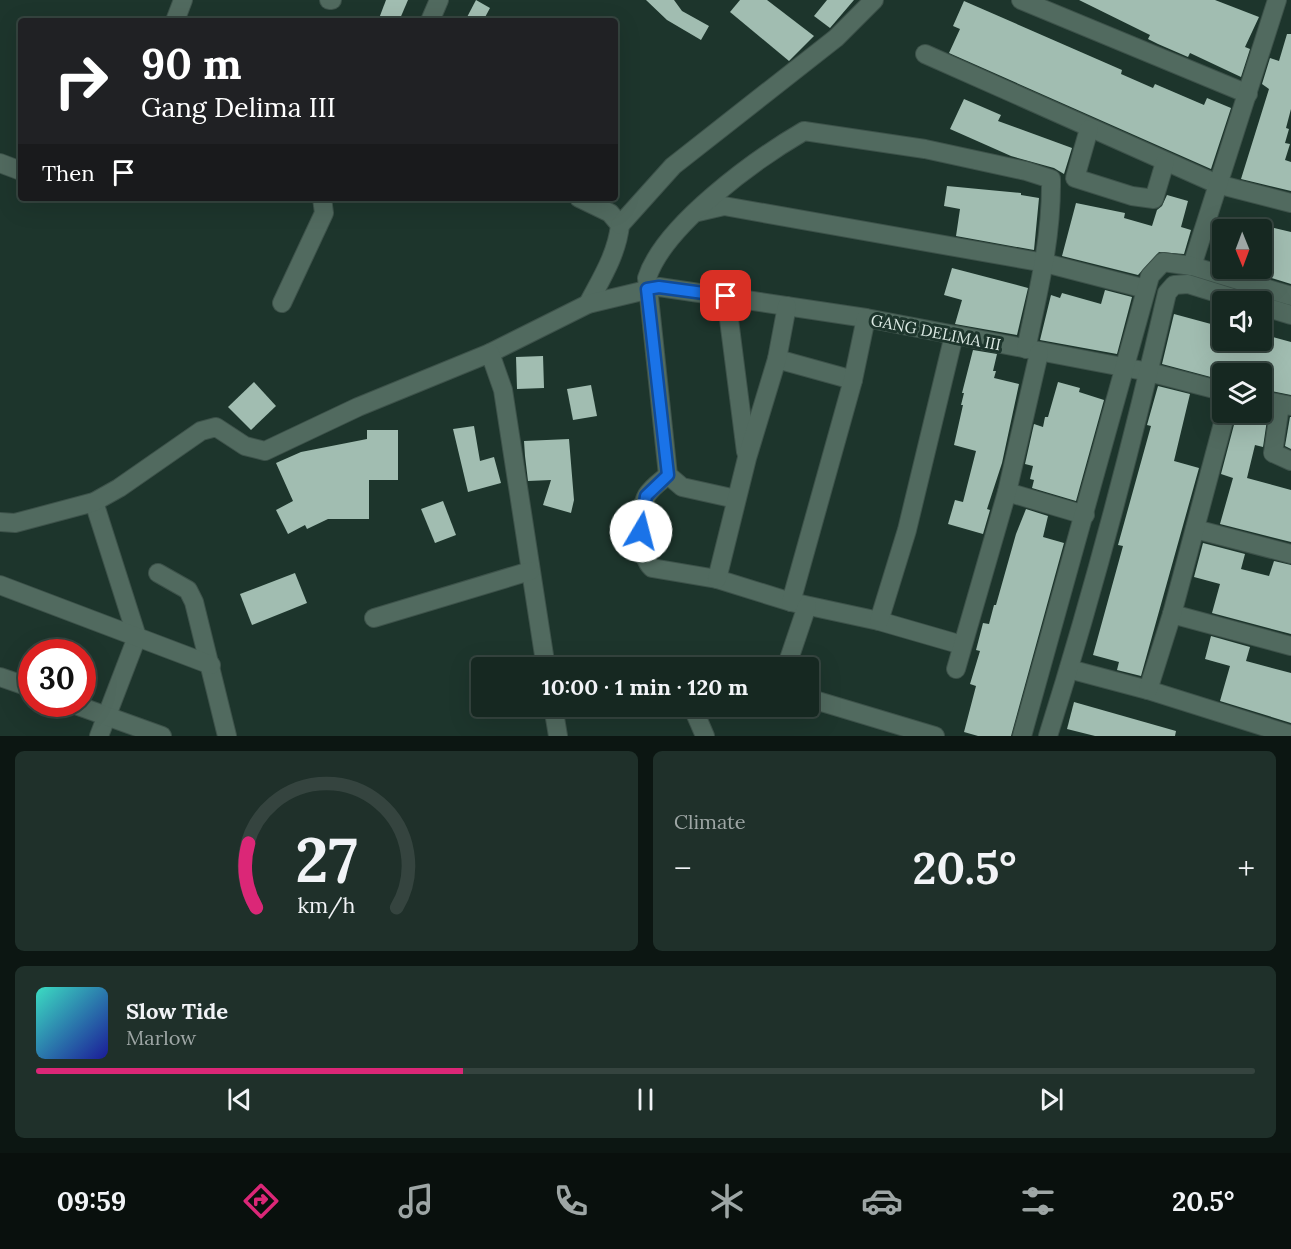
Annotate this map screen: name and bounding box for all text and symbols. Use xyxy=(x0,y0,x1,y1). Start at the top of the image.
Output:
text: 90 m xyxy=(141,37,242,91)
icon: right xyxy=(42,42,120,120)
text: Gang Delima III xyxy=(141,90,336,124)
icon: arrive xyxy=(107,156,140,189)
text: Then xyxy=(42,159,95,187)
north arrow xyxy=(1212,219,1272,279)
map controls xyxy=(1212,219,1272,423)
pin xyxy=(700,270,751,321)
icon: arrive xyxy=(709,279,742,312)
button: sound xyxy=(1212,291,1272,351)
street label: GANG DELIMA III xyxy=(869,310,1003,354)
button: layers xyxy=(1212,363,1272,423)
position arrow xyxy=(609,499,673,563)
speed limit sign: 30 xyxy=(18,639,96,717)
text: 10:00 · 1 min · 120 m xyxy=(542,673,748,701)
text: Climate xyxy=(674,809,746,834)
text: 27 xyxy=(295,819,358,899)
text: 20.5° xyxy=(913,839,1016,896)
text: − xyxy=(674,847,692,889)
text: + xyxy=(1237,847,1255,889)
text: km/h xyxy=(298,891,356,919)
text: Slow Tide xyxy=(126,997,228,1025)
text: Marlow xyxy=(126,1025,196,1050)
icon: previous xyxy=(223,1083,256,1116)
icon: pause xyxy=(629,1083,662,1116)
icon: next xyxy=(1035,1083,1068,1116)
icon: directions xyxy=(240,1180,282,1222)
icon: music xyxy=(395,1180,437,1222)
icon: phone xyxy=(550,1180,592,1222)
icon: climate xyxy=(706,1180,748,1222)
icon: car xyxy=(861,1180,903,1222)
icon: filters xyxy=(1017,1180,1059,1222)
text: 09:59 xyxy=(57,1184,126,1218)
text: 20.5° xyxy=(1172,1184,1234,1218)

